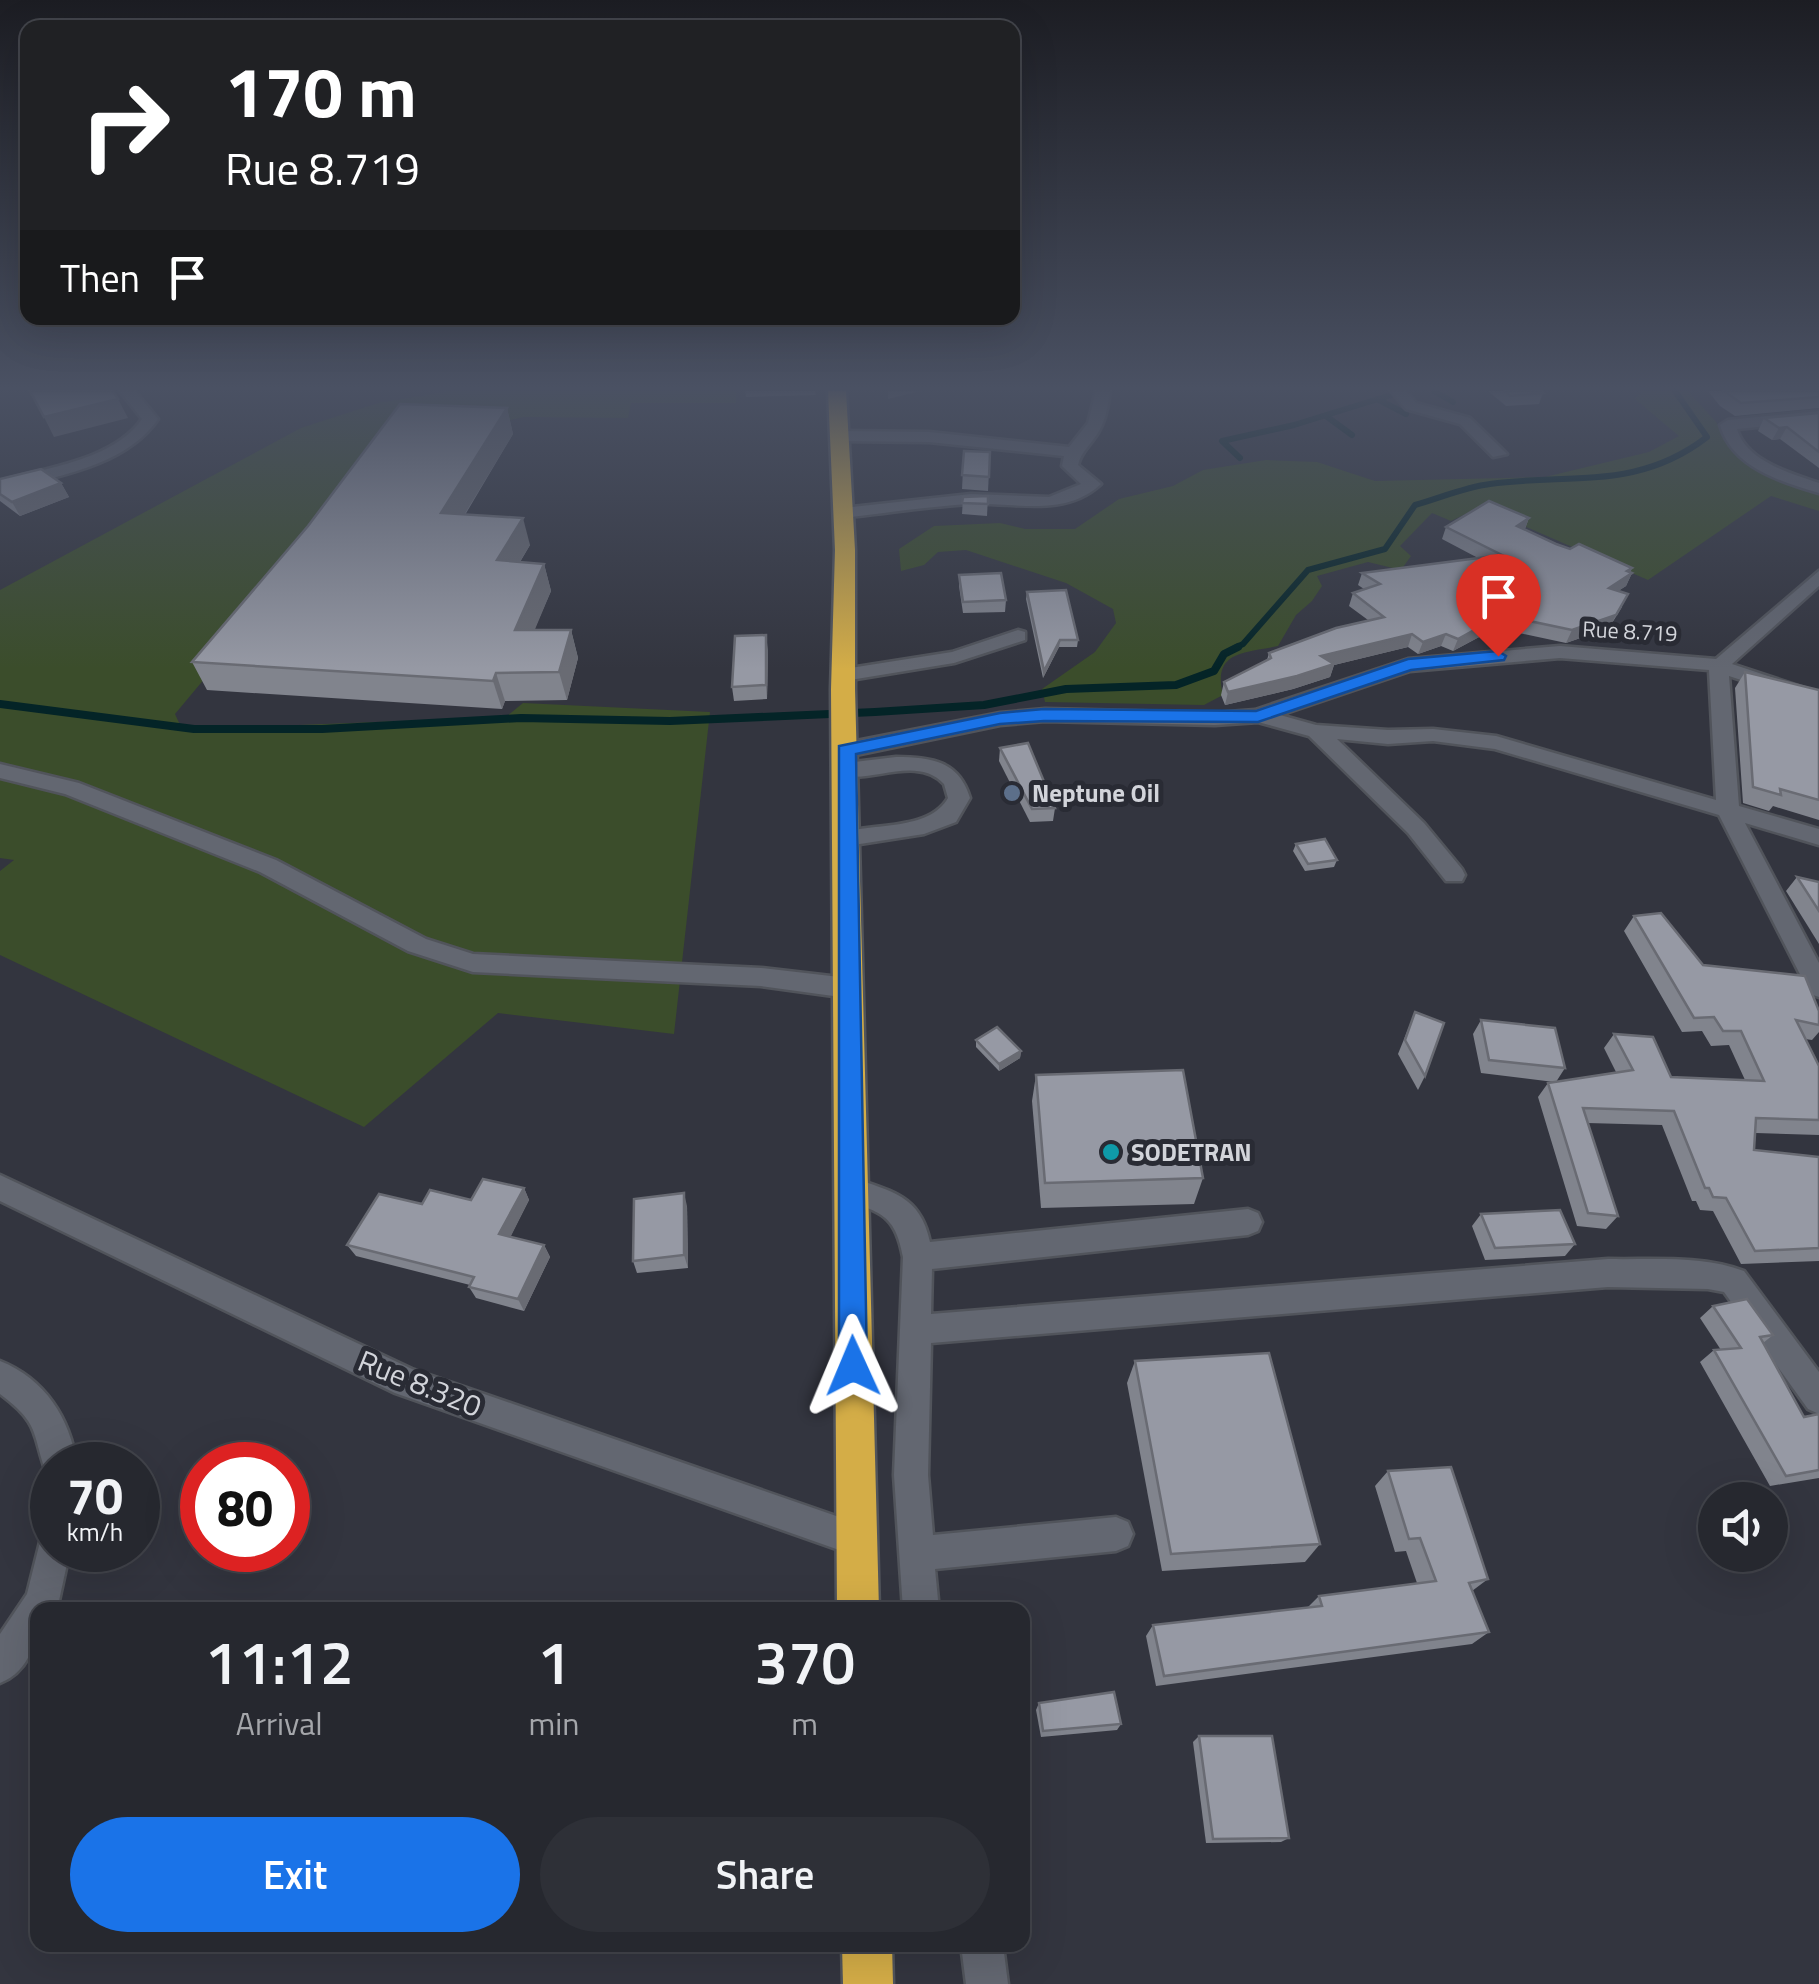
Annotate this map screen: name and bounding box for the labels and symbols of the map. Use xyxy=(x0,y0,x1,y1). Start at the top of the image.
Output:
pin xyxy=(1456,554,1541,657)
street label: Rue 8.719 xyxy=(1582,612,1678,650)
place label: Neptune Oil xyxy=(1032,774,1160,812)
marker: Neptune Oil xyxy=(1001,782,1023,804)
place label: SODETRAN xyxy=(1131,1133,1252,1171)
marker: SODETRAN xyxy=(1100,1141,1122,1163)
position arrow xyxy=(801,1314,905,1418)
street label: Rue 8.320 xyxy=(351,1337,489,1429)
speed limit sign: 80 xyxy=(180,1442,310,1572)

